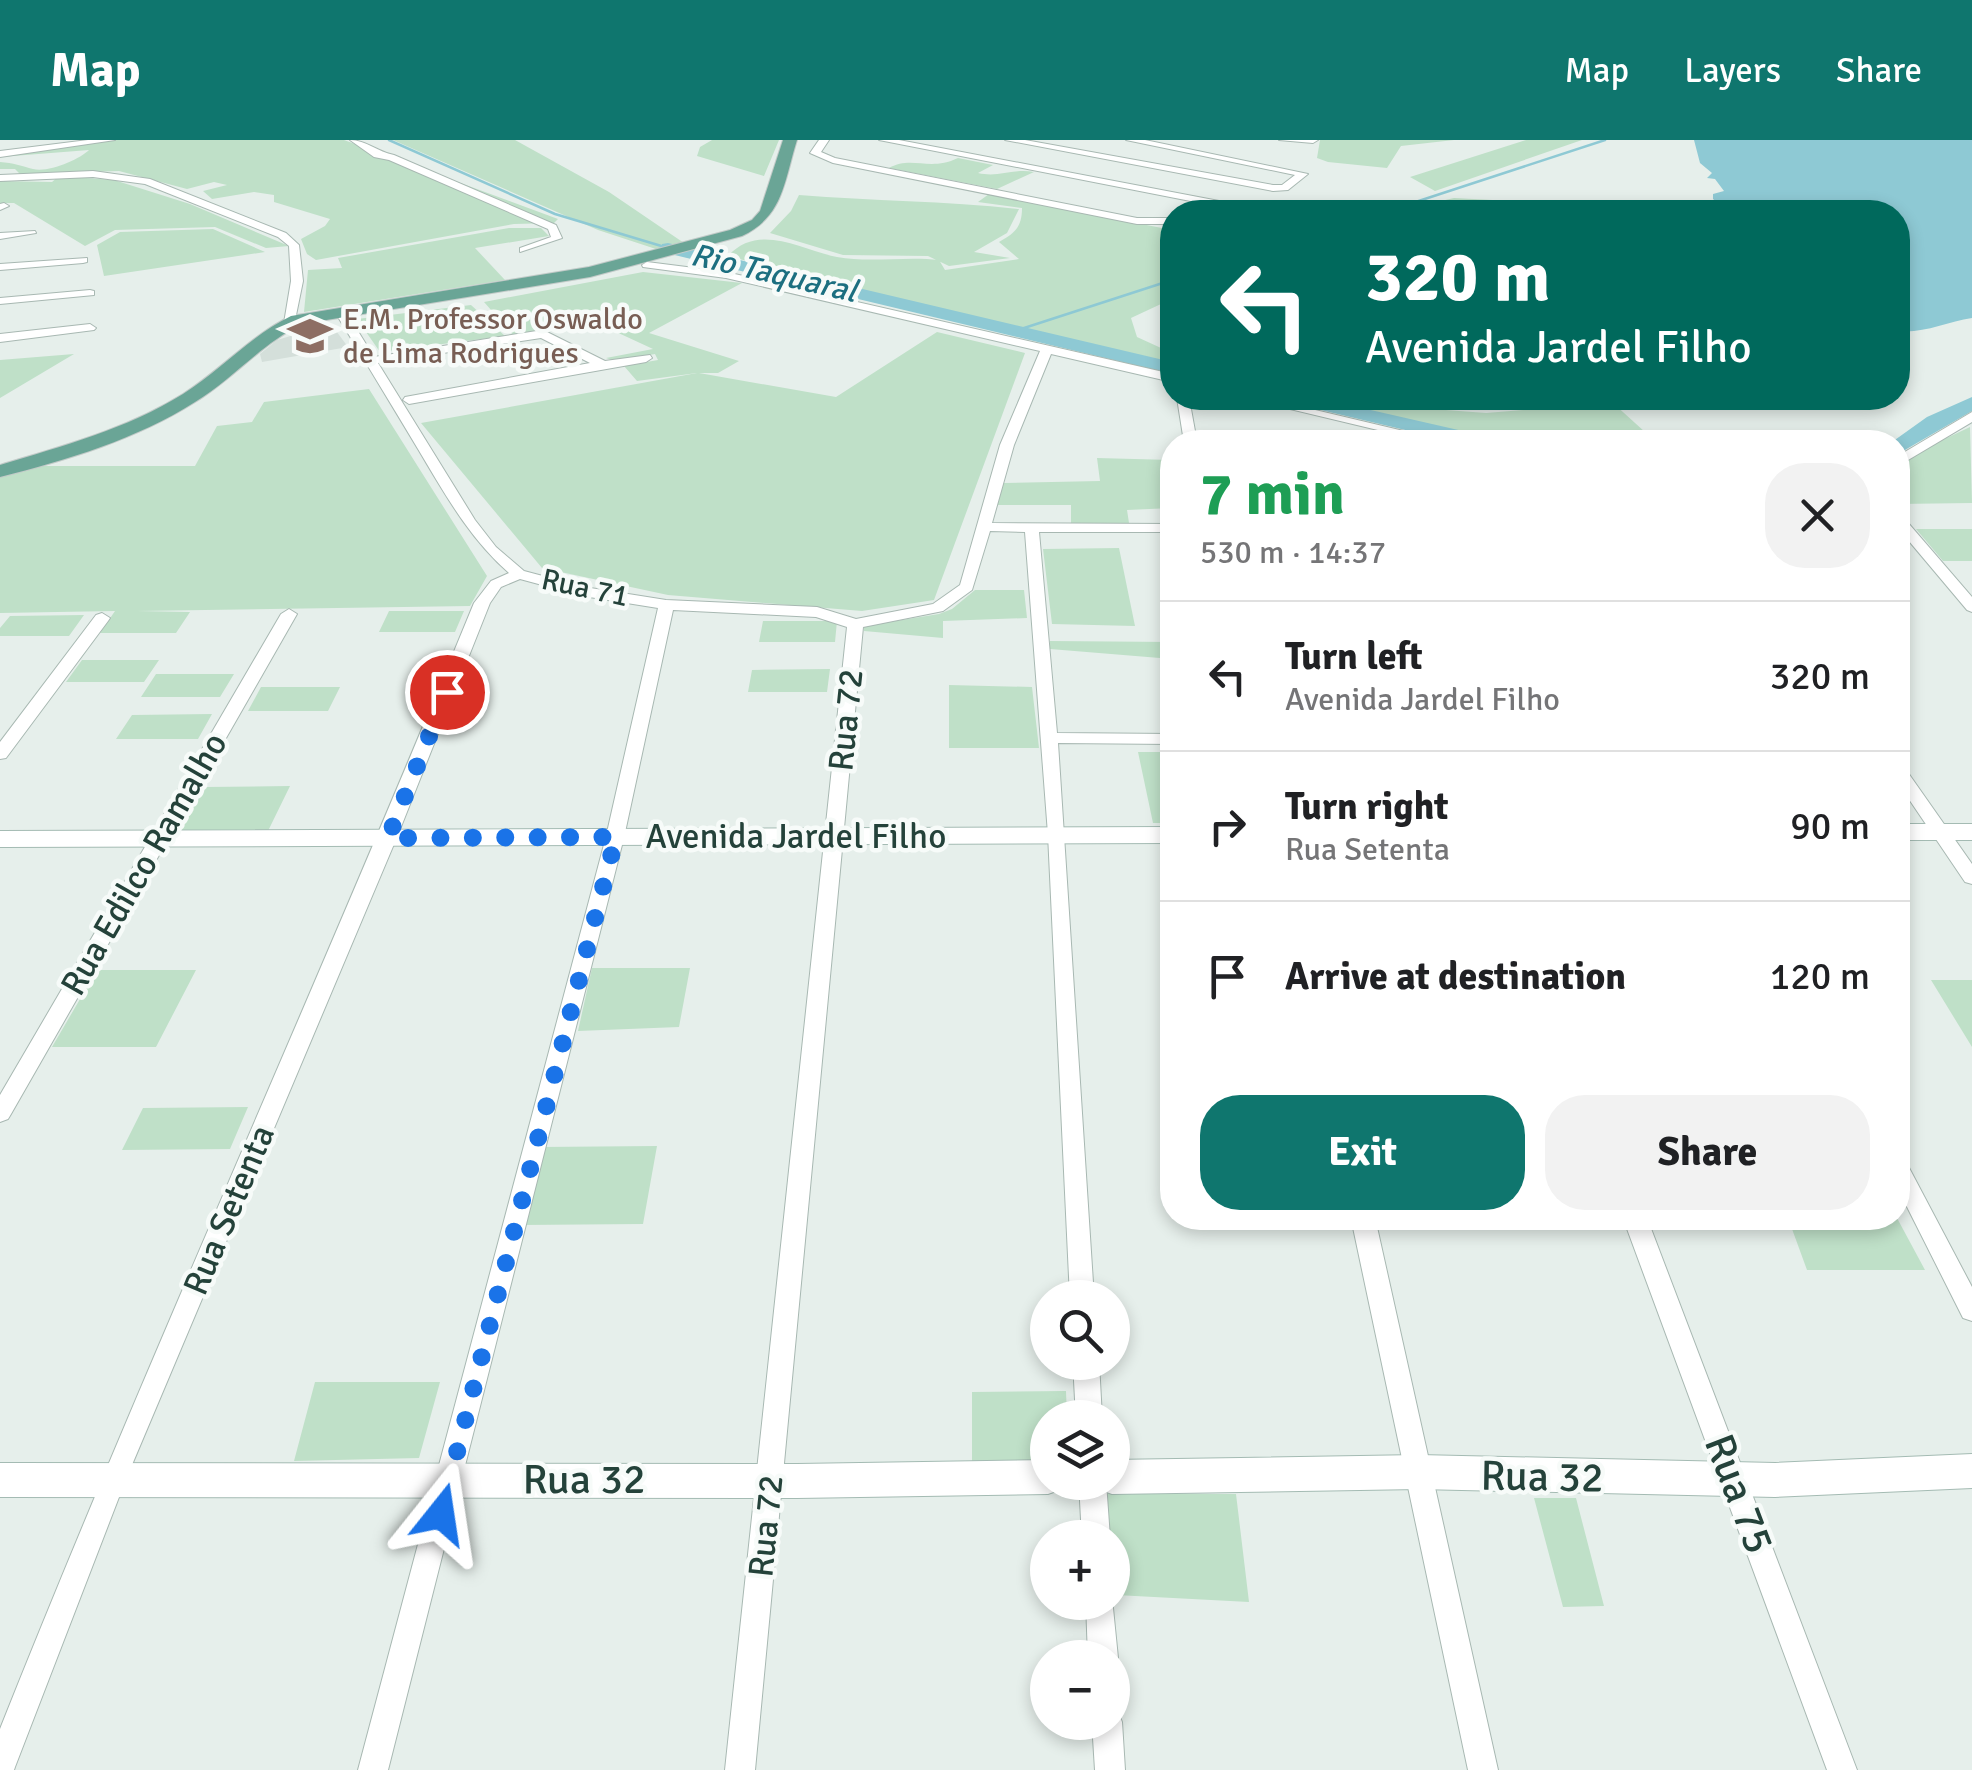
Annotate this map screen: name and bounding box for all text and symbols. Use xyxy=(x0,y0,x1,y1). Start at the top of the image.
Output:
text: Map xyxy=(50,41,140,100)
text: Map xyxy=(1565,49,1629,92)
text: Layers xyxy=(1684,49,1781,92)
text: Share xyxy=(1836,49,1922,92)
text: 320 m xyxy=(1365,234,1550,320)
water label: Rio Taquaral xyxy=(687,235,863,312)
icon: left xyxy=(1200,240,1330,370)
place label: E.M. Professor Oswaldo de Lima Rodrigues xyxy=(343,301,643,372)
school or university icon: E.M. Professor Oswaldo de Lima Rodrigues xyxy=(286,312,334,360)
text: Avenida Jardel Filho xyxy=(1365,320,1752,375)
text: 7 min xyxy=(1200,458,1345,532)
button: close xyxy=(1765,463,1870,568)
text: 530 m · 14:37 xyxy=(1200,533,1386,572)
street label: Rua 71 xyxy=(538,561,632,615)
text: Turn left xyxy=(1285,633,1423,680)
icon: left xyxy=(1200,649,1255,704)
pin xyxy=(405,650,490,735)
text: 320 m xyxy=(1770,653,1870,700)
icon: arrive xyxy=(420,665,475,720)
street label: Rua 72 xyxy=(819,667,873,773)
text: Avenida Jardel Filho xyxy=(1285,680,1560,719)
street label: Rua Edilco Ramalho xyxy=(51,725,237,1003)
text: Turn right xyxy=(1285,783,1449,830)
icon: right xyxy=(1200,799,1255,854)
text: 90 m xyxy=(1790,803,1870,850)
street label: Avenida Jardel Filho xyxy=(646,815,946,858)
text: Rua Setenta xyxy=(1285,830,1450,869)
icon: arrive xyxy=(1200,949,1255,1004)
text: Arrive at destination xyxy=(1285,953,1626,1000)
text: 120 m xyxy=(1770,953,1870,1000)
button: Exit xyxy=(1200,1095,1525,1210)
button: Share xyxy=(1545,1095,1870,1210)
street label: Rua Setenta xyxy=(174,1119,284,1301)
map controls xyxy=(1030,1280,1130,1740)
button: search xyxy=(1030,1280,1130,1380)
button: layers xyxy=(1030,1400,1130,1500)
street label: Rua 75 xyxy=(1693,1427,1785,1561)
street label: Rua 32 xyxy=(1480,1450,1604,1504)
street label: Rua 32 xyxy=(522,1454,646,1505)
position arrow xyxy=(389,1462,493,1566)
street label: Rua 72 xyxy=(739,1473,793,1579)
button: + xyxy=(1030,1520,1130,1620)
button: − xyxy=(1030,1640,1130,1740)

